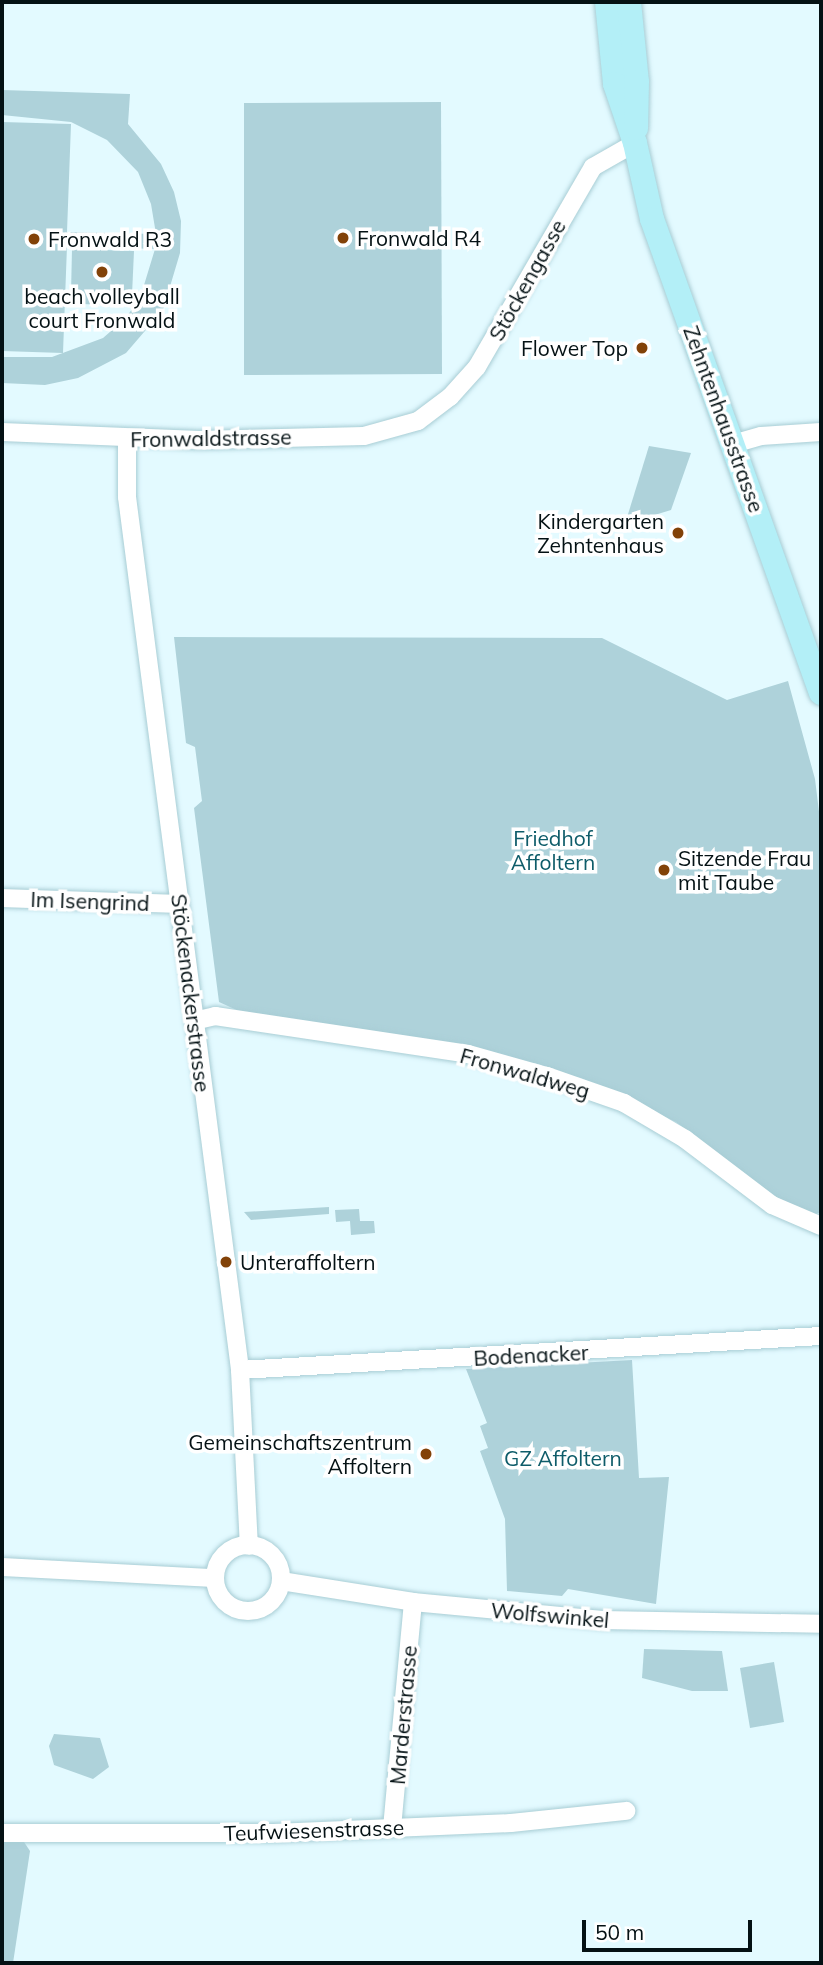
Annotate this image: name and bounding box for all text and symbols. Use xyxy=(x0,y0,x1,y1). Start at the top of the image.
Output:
street label: Stöckengasse xyxy=(483,215,571,345)
place label: Fronwald R4 xyxy=(357,225,481,251)
place label: Fronwald R3 xyxy=(48,226,172,252)
marker: Fronwald R4 xyxy=(335,230,351,246)
marker: Fronwald R3 xyxy=(26,231,42,247)
marker: beach volleyball court Fronwald xyxy=(94,264,110,280)
place label: beach volleyball court Fronwald xyxy=(24,283,180,333)
street label: Zehntenhausstrasse xyxy=(679,322,769,516)
place label: Flower Top xyxy=(521,335,628,361)
marker: Flower Top xyxy=(634,340,650,356)
street label: Fronwaldstrasse xyxy=(130,424,292,452)
place label: Kindergarten Zehntenhaus xyxy=(537,508,664,558)
marker: Kindergarten Zehntenhaus xyxy=(670,525,686,541)
park label: Friedhof Affoltern xyxy=(511,825,595,875)
place label: Sitzende Frau mit Taube xyxy=(678,845,811,895)
marker: Sitzende Frau mit Taube xyxy=(656,862,672,878)
street label: Im Isengrind xyxy=(30,886,150,916)
street label: Stöckenackerstrasse xyxy=(166,892,216,1094)
street label: Fronwaldweg xyxy=(457,1042,593,1104)
place label: Unteraffoltern xyxy=(240,1249,376,1275)
marker: Unteraffoltern xyxy=(218,1254,234,1270)
street label: Bodenacker xyxy=(473,1339,589,1371)
place label: Gemeinschaftszentrum Affoltern xyxy=(188,1429,412,1479)
park label: GZ Affoltern xyxy=(504,1445,622,1471)
marker: Gemeinschaftszentrum Affoltern xyxy=(418,1446,434,1462)
street label: Wolfswinkel xyxy=(490,1597,610,1633)
street label: Marderstrasse xyxy=(384,1644,422,1786)
street label: Teufwiesenstrasse xyxy=(223,1814,405,1846)
scale bar xyxy=(585,1906,755,1950)
text: 50 m xyxy=(595,1919,644,1945)

